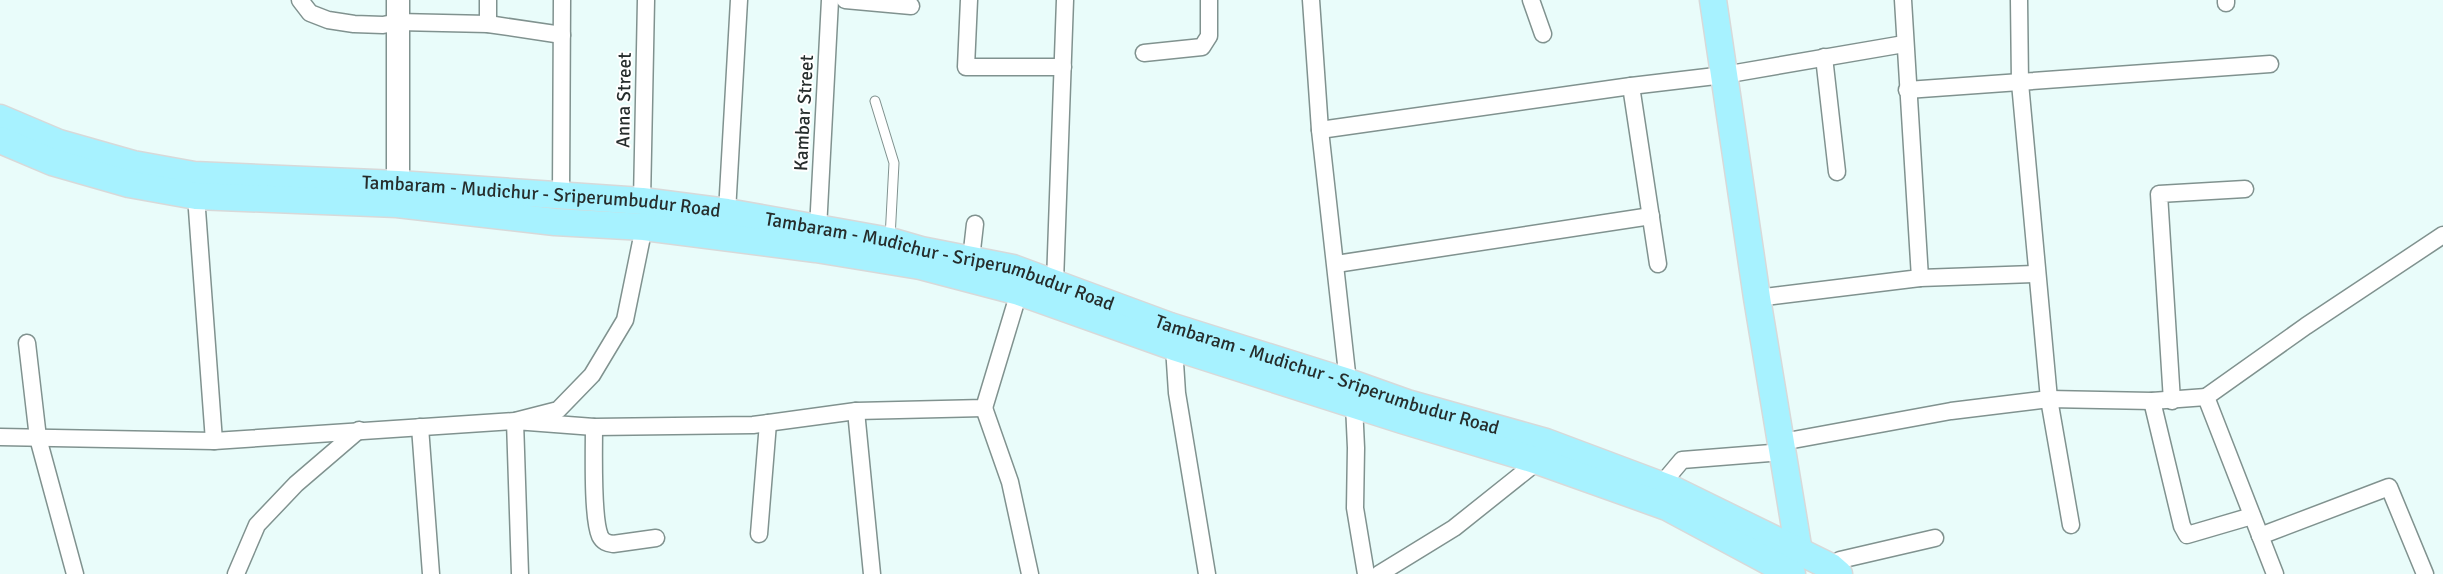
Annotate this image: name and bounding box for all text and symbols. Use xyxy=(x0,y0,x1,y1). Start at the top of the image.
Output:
street label: Anna Street xyxy=(611,52,637,148)
street label: Kambar Street xyxy=(789,54,819,172)
street label: Tambaram - Mudichur - Sriperumbudur Road xyxy=(361,170,722,223)
street label: Tambaram - Mudichur - Sriperumbudur Road xyxy=(763,207,1117,316)
street label: Tambaram - Mudichur - Sriperumbudur Road xyxy=(1151,309,1502,440)

